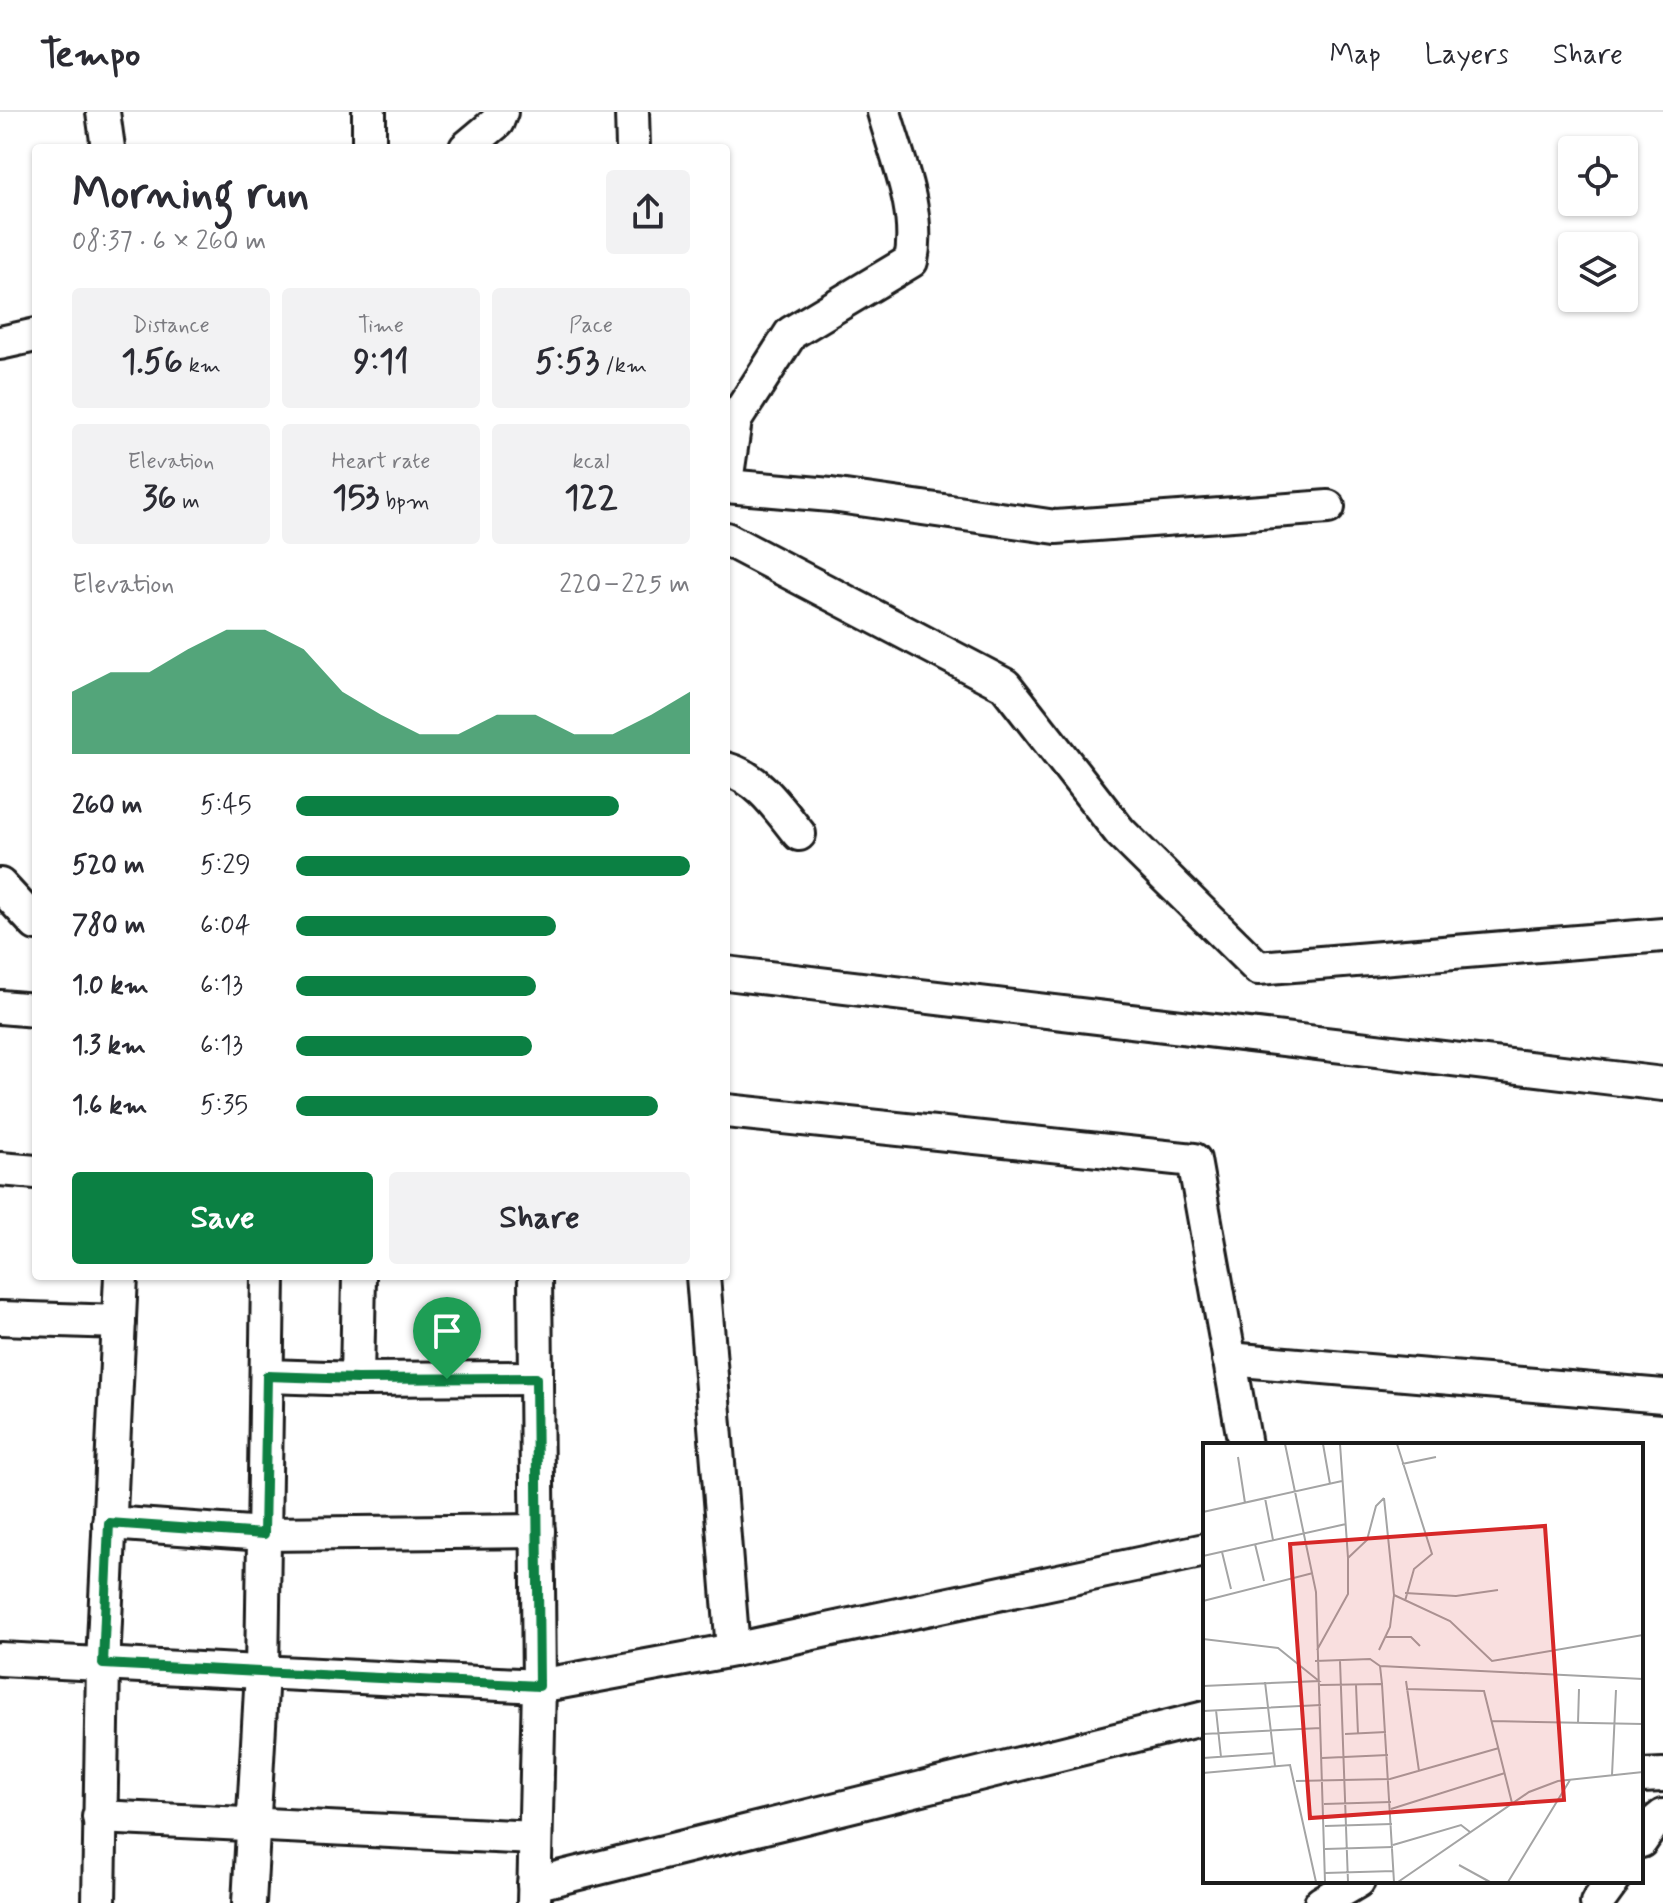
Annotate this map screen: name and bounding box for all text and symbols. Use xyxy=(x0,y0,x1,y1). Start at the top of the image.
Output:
text: Tempo xyxy=(40,31,141,80)
text: Map xyxy=(1330,37,1381,74)
text: Layers xyxy=(1425,37,1509,74)
text: Share xyxy=(1553,37,1623,74)
map controls xyxy=(1558,136,1638,312)
button: locate xyxy=(1558,136,1638,216)
text: Morning run xyxy=(72,166,309,224)
button: share xyxy=(606,170,690,254)
text: 08:37 · 6 × 260 m xyxy=(72,225,266,259)
button: layers xyxy=(1558,232,1638,312)
text: Distance xyxy=(132,312,210,340)
text: Time xyxy=(358,312,404,340)
text: Pace xyxy=(569,312,613,340)
text: 1.56 xyxy=(121,340,183,385)
text: 9:11 xyxy=(353,340,409,385)
text: 5:53 xyxy=(535,340,599,385)
text: km xyxy=(183,352,221,380)
text: /km xyxy=(599,352,647,380)
text: Elevation xyxy=(128,448,214,476)
text: Heart rate xyxy=(332,448,430,476)
text: kcal xyxy=(573,448,609,476)
text: 36 xyxy=(142,476,176,521)
text: 153 xyxy=(332,476,379,521)
text: 122 xyxy=(564,476,618,521)
text: m xyxy=(176,488,200,516)
text: bpm xyxy=(379,488,430,516)
text: Elevation xyxy=(72,568,174,602)
text: 220–225 m xyxy=(559,568,690,602)
text: 260 m xyxy=(72,789,142,823)
text: 5:45 xyxy=(200,789,252,823)
text: 520 m xyxy=(72,849,145,883)
text: 5:29 xyxy=(200,849,251,883)
text: 780 m xyxy=(72,909,145,943)
text: 6:04 xyxy=(200,909,251,943)
text: 1.0 km xyxy=(72,969,149,1003)
text: 6:13 xyxy=(200,969,243,1003)
text: 1.3 km xyxy=(72,1029,146,1063)
text: 6:13 xyxy=(200,1029,243,1063)
text: 1.6 km xyxy=(72,1089,147,1123)
text: 5:35 xyxy=(200,1089,248,1123)
button: Save xyxy=(72,1172,373,1264)
button: Share xyxy=(389,1172,690,1264)
pin xyxy=(413,1297,481,1379)
icon: arrive xyxy=(425,1309,469,1353)
inset map xyxy=(1203,1443,1643,1883)

